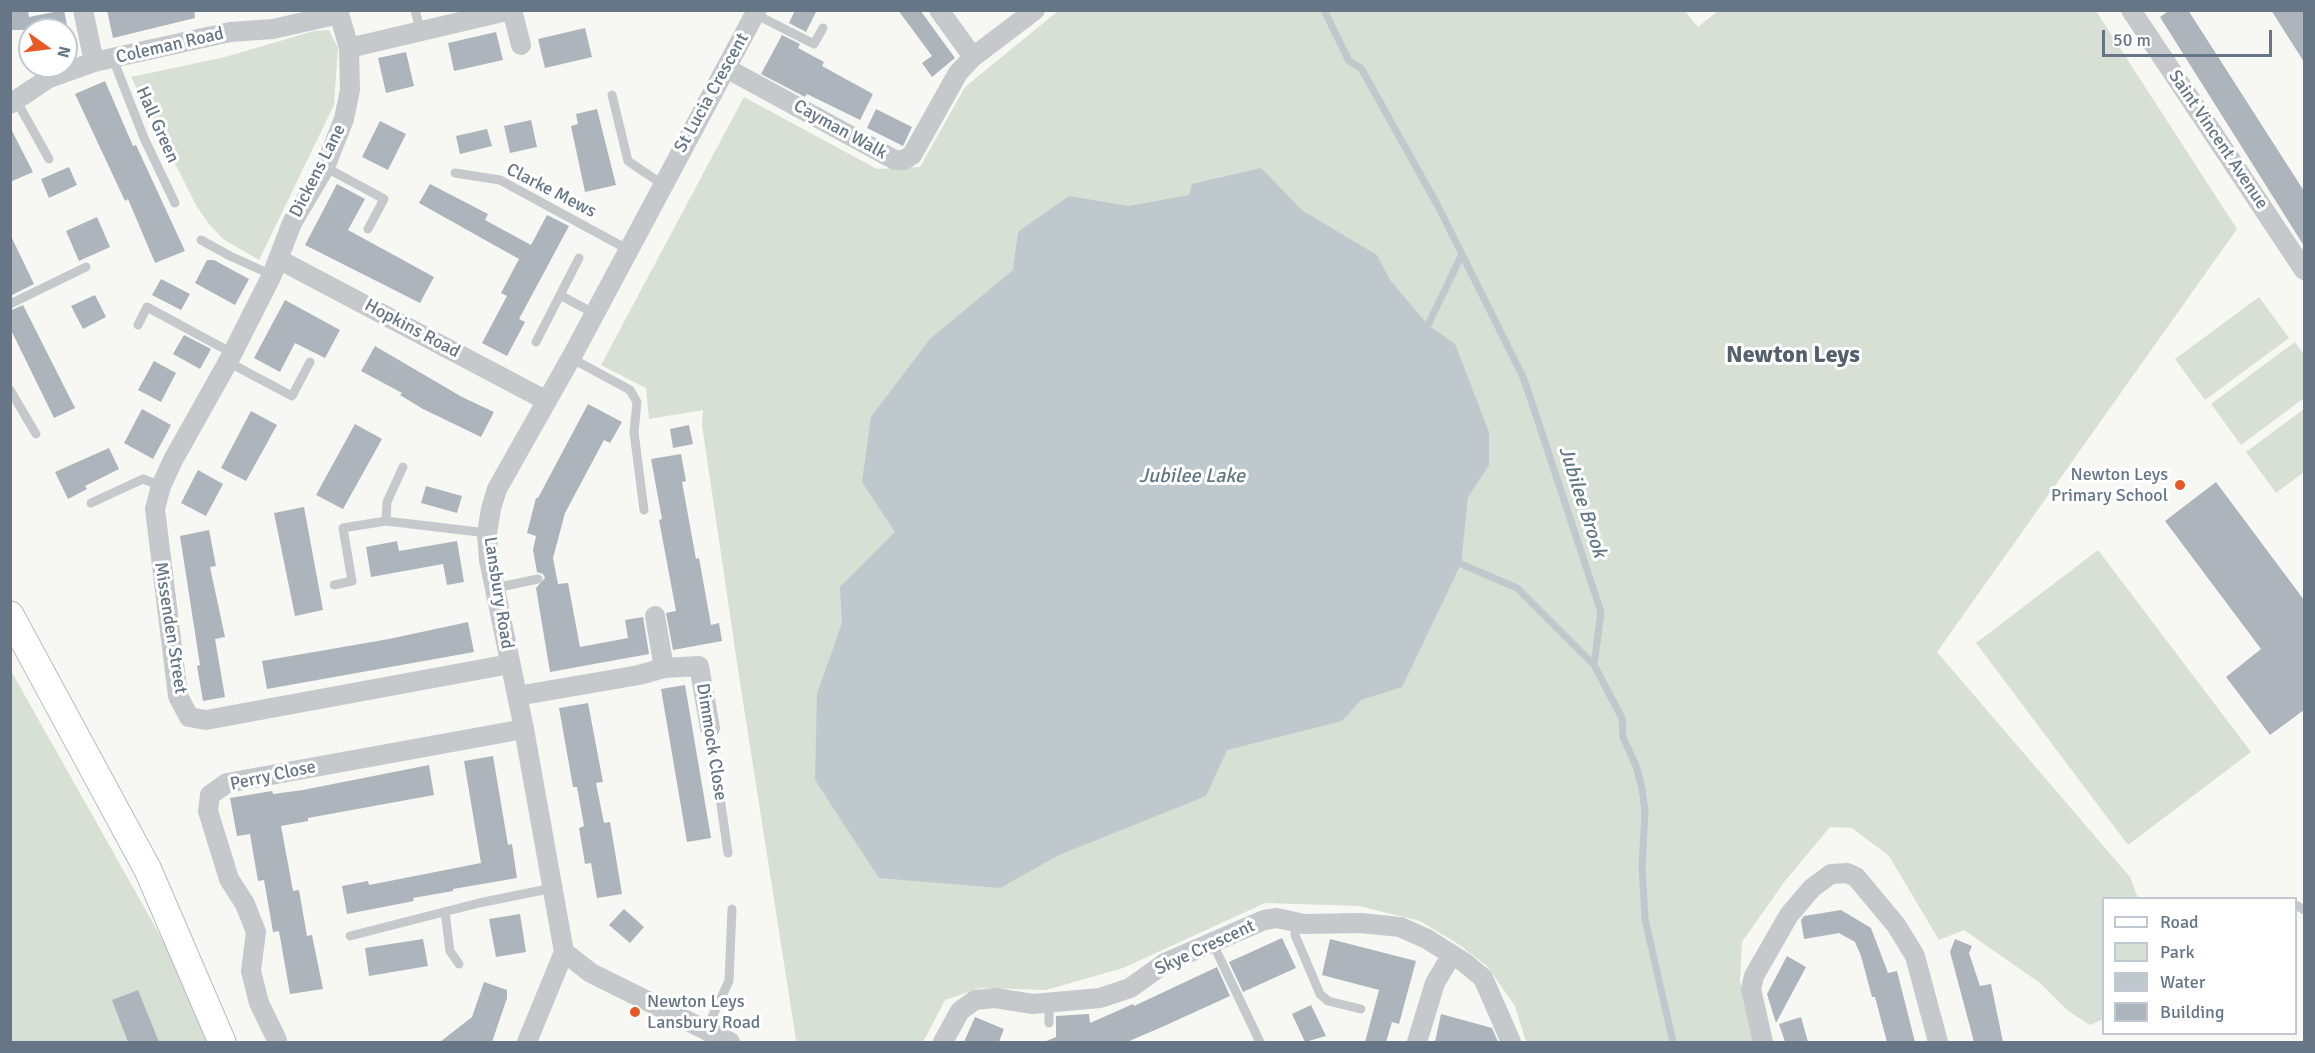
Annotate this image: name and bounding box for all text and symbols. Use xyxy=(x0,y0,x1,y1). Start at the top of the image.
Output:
north arrow xyxy=(18,18,78,78)
scale bar xyxy=(2105,18,2274,56)
street label: Coleman Road xyxy=(114,23,226,69)
text: 50 m xyxy=(2113,29,2151,51)
street label: St Lucia Crescent xyxy=(670,30,754,156)
text: N xyxy=(52,44,75,60)
street label: Saint Vincent Avenue xyxy=(2163,66,2273,214)
street label: Hall Green xyxy=(131,83,183,167)
street label: Cayman Walk xyxy=(790,95,890,165)
street label: Dickens Lane xyxy=(285,121,351,221)
street label: Clarke Mews xyxy=(503,159,599,223)
street label: Hopkins Road xyxy=(361,295,463,363)
district label: Newton Leys xyxy=(1726,342,1860,370)
water label: Jubilee Brook xyxy=(1553,443,1611,561)
place label: Newton Leys Primary School xyxy=(2051,464,2168,506)
water label: Jubilee Lake xyxy=(1139,465,1245,489)
marker: Newton Leys Primary School xyxy=(2173,478,2187,492)
street label: Lansbury Road xyxy=(478,535,518,651)
street label: Missenden Street xyxy=(149,561,191,695)
street label: Dimmock Close xyxy=(691,682,731,802)
street label: Perry Close xyxy=(228,756,318,796)
legend xyxy=(2102,897,2297,1035)
text: Road xyxy=(2160,911,2199,933)
street label: Skye Crescent xyxy=(1152,915,1258,981)
text: Park xyxy=(2160,941,2195,963)
text: Water xyxy=(2160,971,2205,993)
place label: Newton Leys Lansbury Road xyxy=(647,991,760,1034)
text: Building xyxy=(2160,1001,2224,1023)
marker: Newton Leys Lansbury Road xyxy=(628,1005,642,1019)

